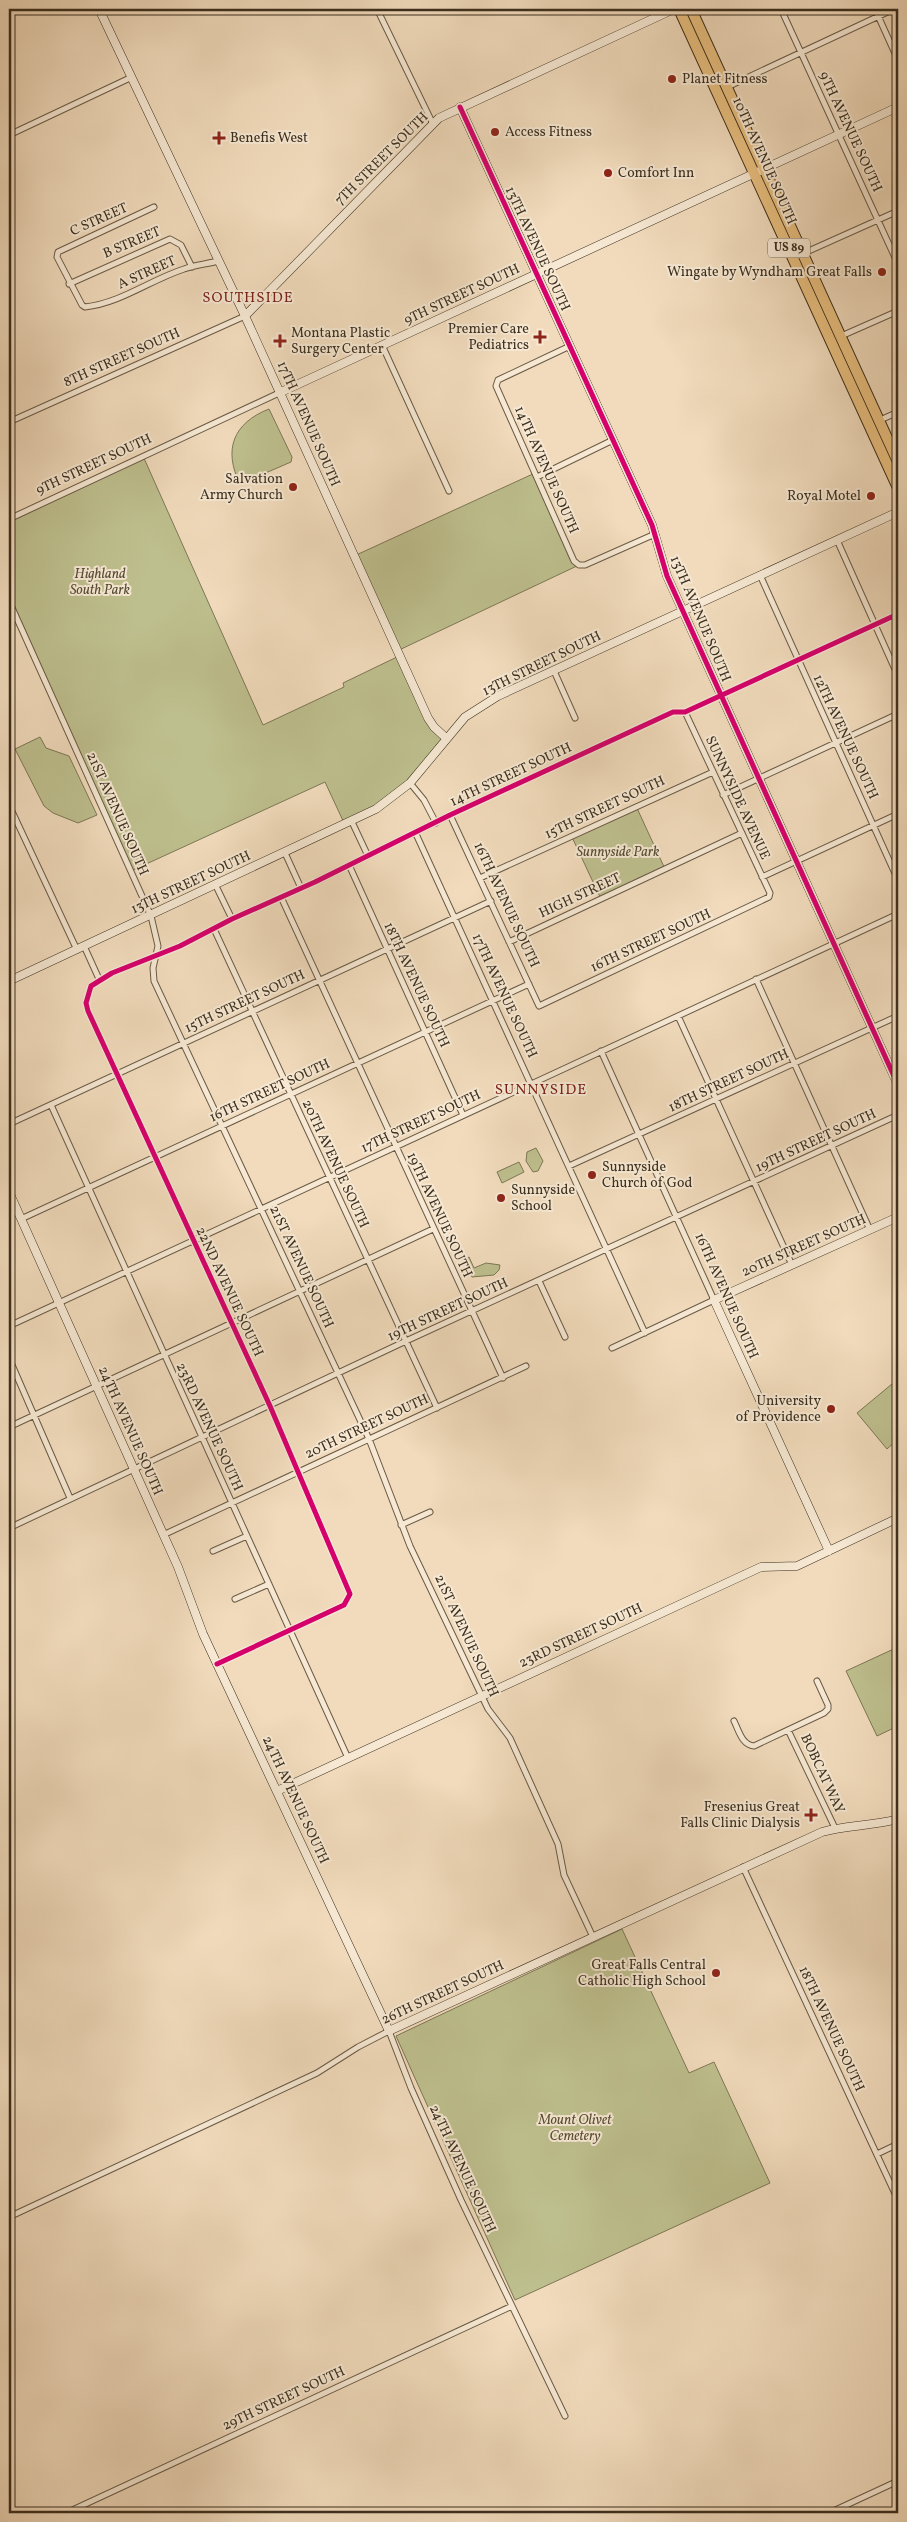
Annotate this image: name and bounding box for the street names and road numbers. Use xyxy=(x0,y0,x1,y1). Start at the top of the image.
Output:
street label: 9TH AVENUE SOUTH xyxy=(814,69,886,195)
street label: 10TH AVENUE SOUTH xyxy=(727,94,801,228)
street label: 7TH STREET SOUTH xyxy=(331,108,433,210)
street label: 13TH AVENUE SOUTH xyxy=(500,184,574,314)
street label: C STREET xyxy=(67,199,131,241)
street label: B STREET xyxy=(100,222,164,264)
road number: US 89 xyxy=(768,238,810,258)
street label: A STREET xyxy=(115,252,179,294)
street label: 9TH STREET SOUTH xyxy=(401,260,523,330)
street label: 8TH STREET SOUTH xyxy=(61,324,183,392)
street label: 17TH AVENUE SOUTH xyxy=(272,358,344,490)
street label: 14TH AVENUE SOUTH xyxy=(509,403,583,537)
street label: 9TH STREET SOUTH xyxy=(33,430,155,500)
street label: 13TH AVENUE SOUTH xyxy=(665,553,735,685)
street label: 13TH STREET SOUTH xyxy=(479,627,605,701)
street label: 12TH AVENUE SOUTH xyxy=(808,671,882,803)
street label: SUNNYSIDE AVENUE xyxy=(700,733,774,863)
street label: 14TH STREET SOUTH xyxy=(447,738,575,812)
street label: 21ST AVENUE SOUTH xyxy=(81,749,153,879)
street label: 15TH STREET SOUTH xyxy=(542,772,668,844)
street label: 16TH AVENUE SOUTH xyxy=(469,839,543,971)
street label: 13TH STREET SOUTH xyxy=(128,847,254,919)
street label: HIGH STREET xyxy=(536,869,624,923)
street label: 16TH STREET SOUTH xyxy=(588,905,714,977)
street label: 18TH AVENUE SOUTH xyxy=(379,919,453,1051)
street label: 17TH AVENUE SOUTH xyxy=(467,931,541,1061)
street label: 15TH STREET SOUTH xyxy=(182,966,308,1038)
street label: 18TH STREET SOUTH xyxy=(666,1045,792,1117)
street label: 16TH STREET SOUTH xyxy=(207,1055,333,1127)
street label: 17TH STREET SOUTH xyxy=(358,1086,484,1158)
street label: 20TH AVENUE SOUTH xyxy=(297,1097,373,1231)
street label: 19TH STREET SOUTH xyxy=(752,1105,880,1177)
street label: 19TH AVENUE SOUTH xyxy=(402,1149,476,1281)
street label: 21ST AVENUE SOUTH xyxy=(264,1203,338,1331)
street label: 20TH STREET SOUTH xyxy=(739,1210,869,1282)
street label: 22ND AVENUE SOUTH xyxy=(191,1224,267,1360)
street label: 16TH AVENUE SOUTH xyxy=(690,1230,762,1362)
street label: 19TH STREET SOUTH xyxy=(384,1274,512,1346)
street label: 23RD AVENUE SOUTH xyxy=(171,1360,247,1494)
street label: 24TH AVENUE SOUTH xyxy=(93,1364,167,1498)
street label: 20TH STREET SOUTH xyxy=(302,1390,432,1464)
street label: 21ST AVENUE SOUTH xyxy=(429,1572,503,1700)
street label: 23RD STREET SOUTH xyxy=(516,1599,646,1673)
street label: BOBCAT WAY xyxy=(795,1731,849,1817)
street label: 24TH AVENUE SOUTH xyxy=(257,1733,333,1867)
street label: 26TH STREET SOUTH xyxy=(379,1956,507,2030)
street label: 18TH AVENUE SOUTH xyxy=(794,1963,868,2095)
street label: 24TH AVENUE SOUTH xyxy=(424,2102,500,2236)
street label: 29TH STREET SOUTH xyxy=(220,2362,348,2436)

